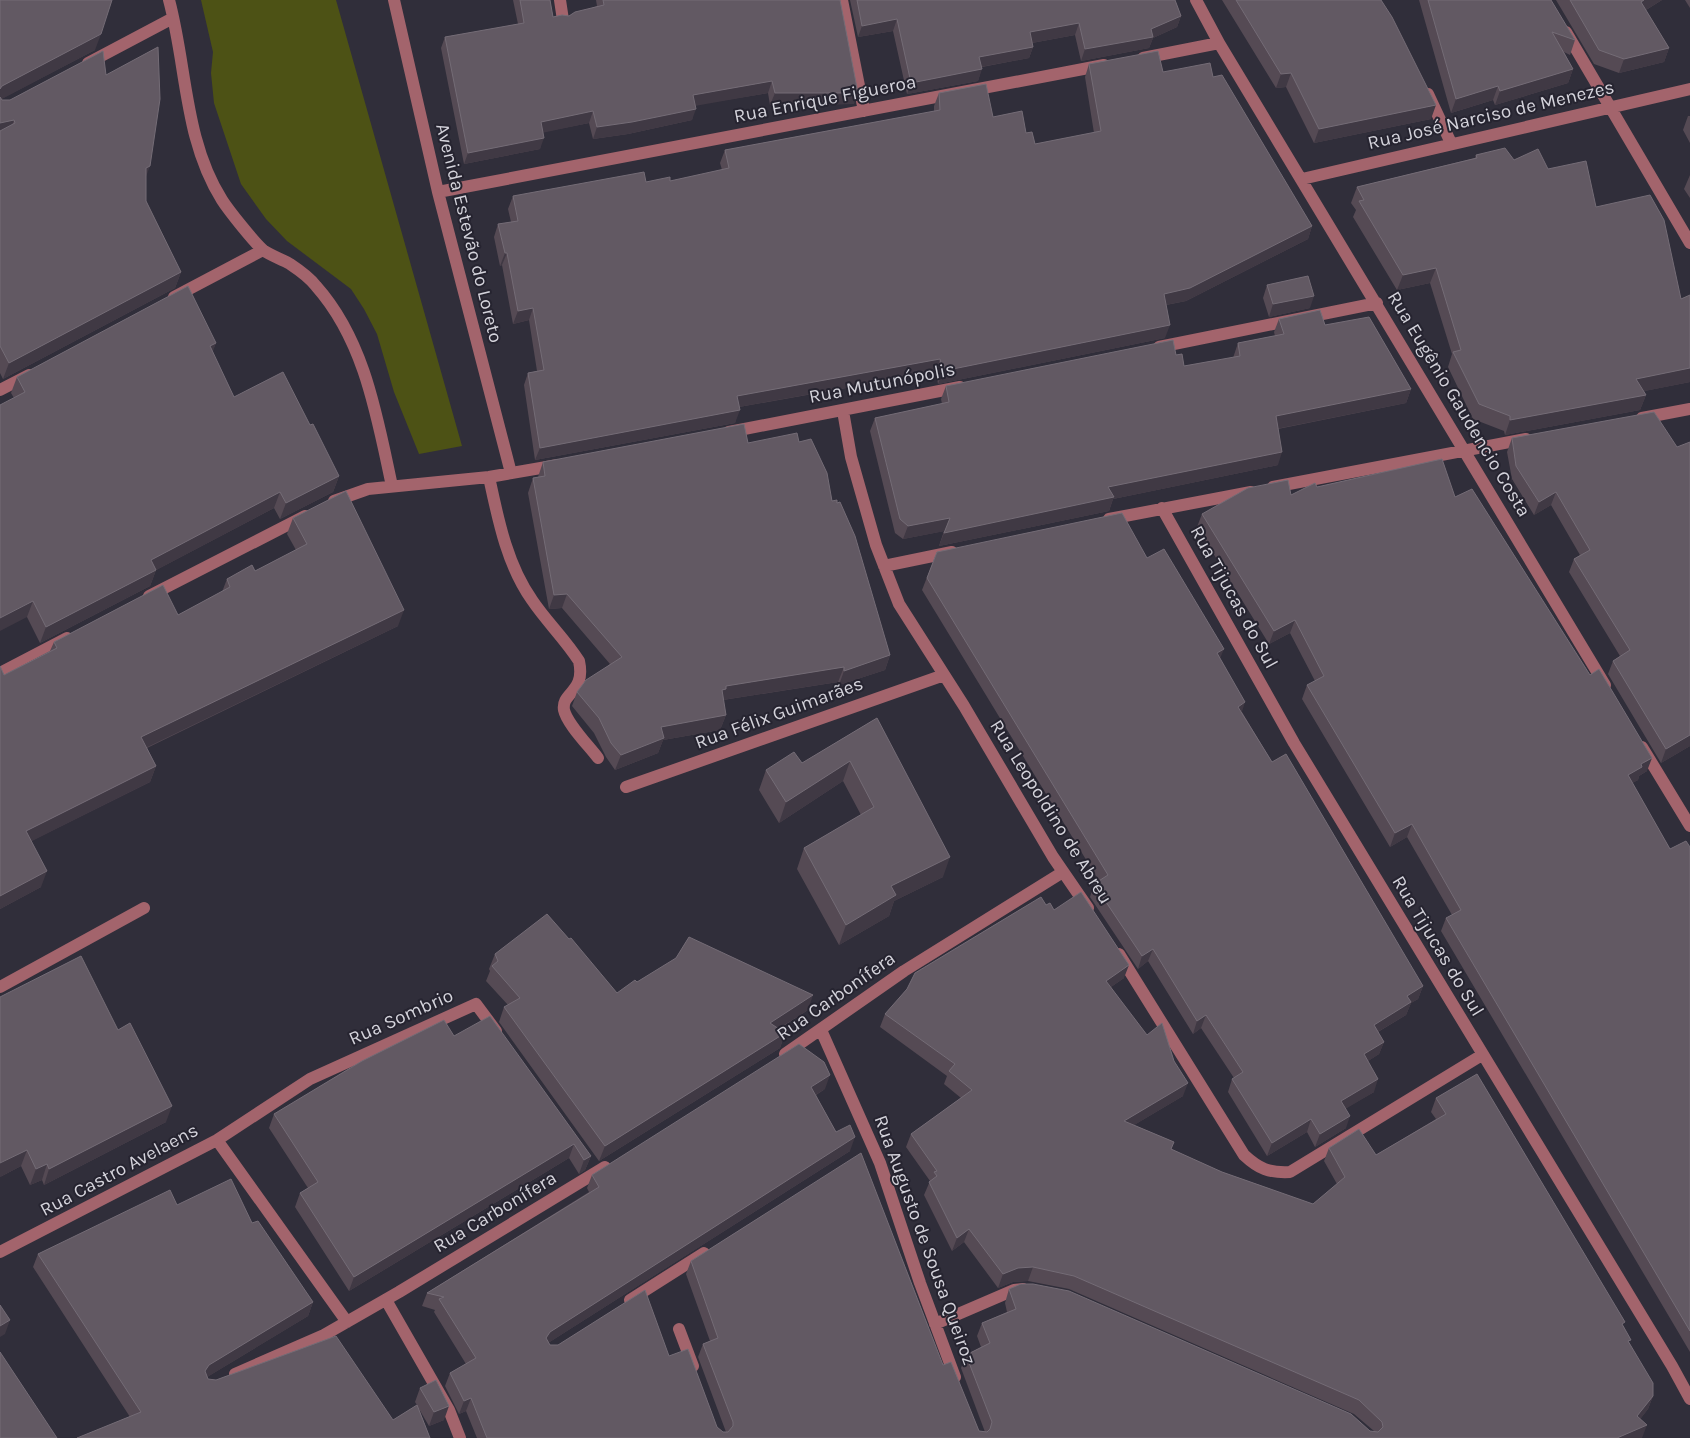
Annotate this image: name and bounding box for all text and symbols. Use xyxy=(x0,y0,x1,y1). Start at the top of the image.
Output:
street label: Rua Enrique Figueroa xyxy=(732,71,918,127)
street label: Rua José Narciso de Menezes xyxy=(1366,76,1616,154)
street label: Avenida Estevão do Loreto xyxy=(431,121,507,345)
street label: Rua Eugênio Gaudencio Costa xyxy=(1383,287,1535,521)
street label: Rua Mutunópolis xyxy=(807,358,957,408)
street label: Rua Tijucas do Sul xyxy=(1186,522,1282,672)
street label: Rua Félix Guimarães xyxy=(692,672,866,754)
street label: Rua Leopoldino de Abreu xyxy=(985,716,1117,908)
street label: Rua Tijucas do Sul xyxy=(1387,872,1489,1020)
street label: Rua Carbonífera xyxy=(773,947,899,1045)
street label: Rua Sombrio xyxy=(345,984,457,1050)
street label: Rua Augusto de Sousa Queiroz xyxy=(869,1112,981,1368)
street label: Rua Castro Avelaens xyxy=(36,1119,202,1221)
street label: Rua Carbonífera xyxy=(430,1167,560,1257)

